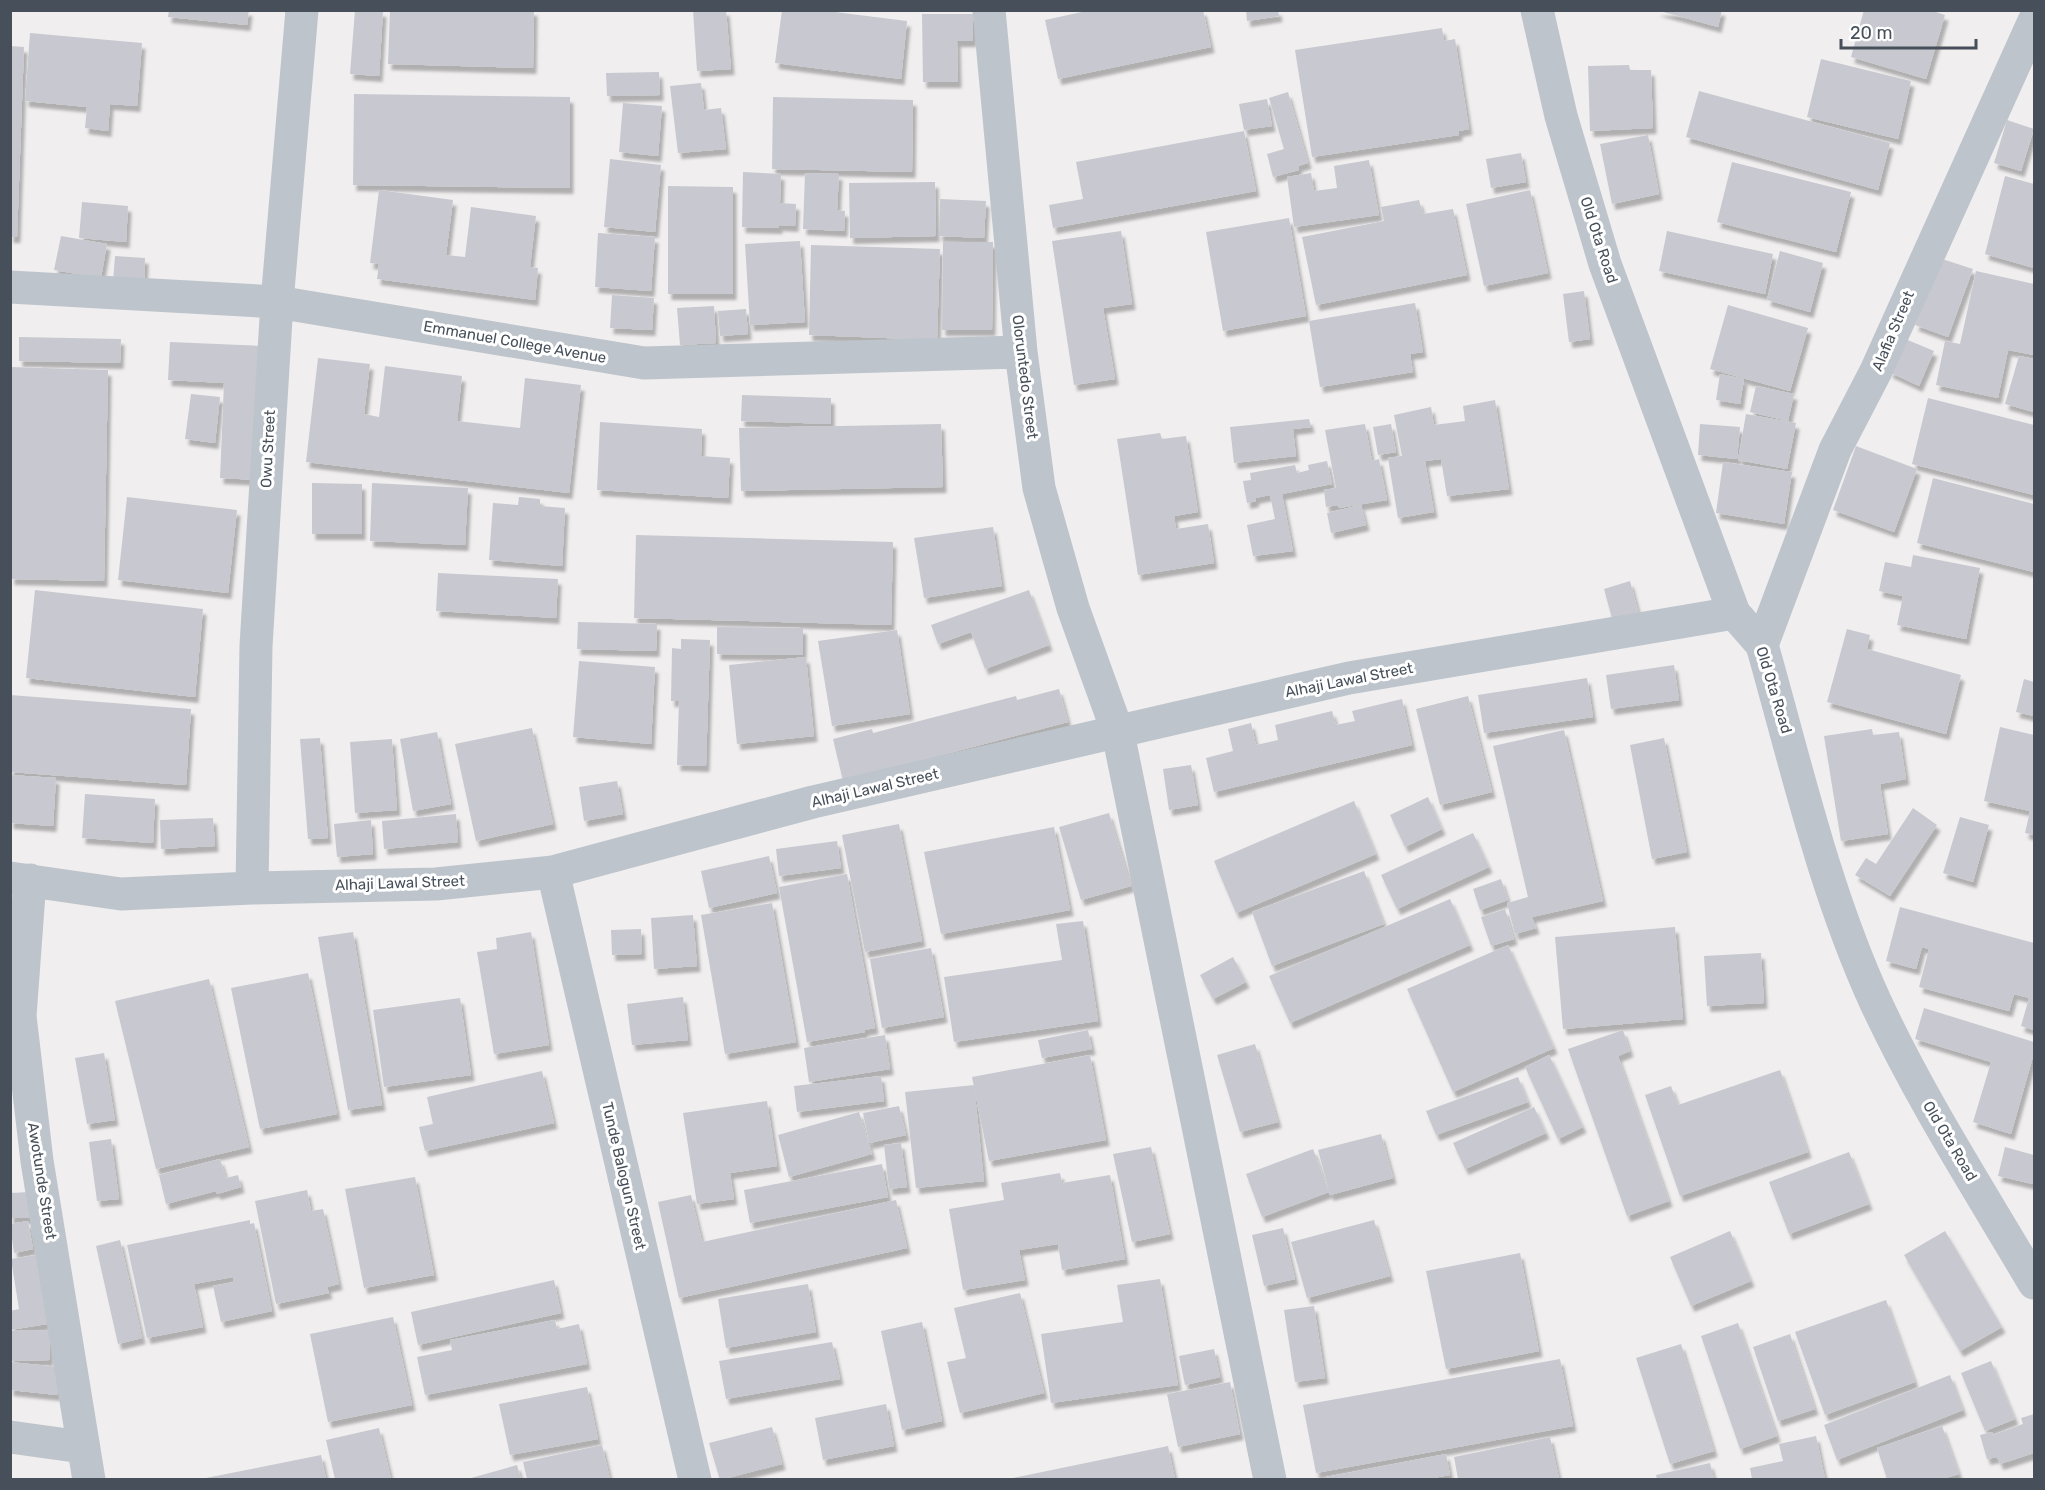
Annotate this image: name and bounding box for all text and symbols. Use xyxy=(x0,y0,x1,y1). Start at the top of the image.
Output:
scale bar xyxy=(1841,12,1976,50)
text: 20 m xyxy=(1850,22,1892,44)
street label: Old Ota Road xyxy=(1577,194,1621,286)
street label: Alafia Street xyxy=(1868,288,1918,374)
street label: Oloruntedo Street xyxy=(1008,314,1042,440)
street label: Emmanuel College Avenue xyxy=(422,317,608,367)
street label: Owu Street xyxy=(257,409,279,489)
street label: Old Ota Road xyxy=(1752,644,1796,736)
street label: Alhaji Lawal Street xyxy=(1284,659,1415,701)
street label: Alhaji Lawal Street xyxy=(810,765,940,811)
street label: Alhaji Lawal Street xyxy=(335,872,465,894)
street label: Old Ota Road xyxy=(1919,1098,1981,1184)
street label: Tunde Balogun Street xyxy=(598,1100,650,1252)
street label: Awotunde Street xyxy=(24,1121,60,1241)

